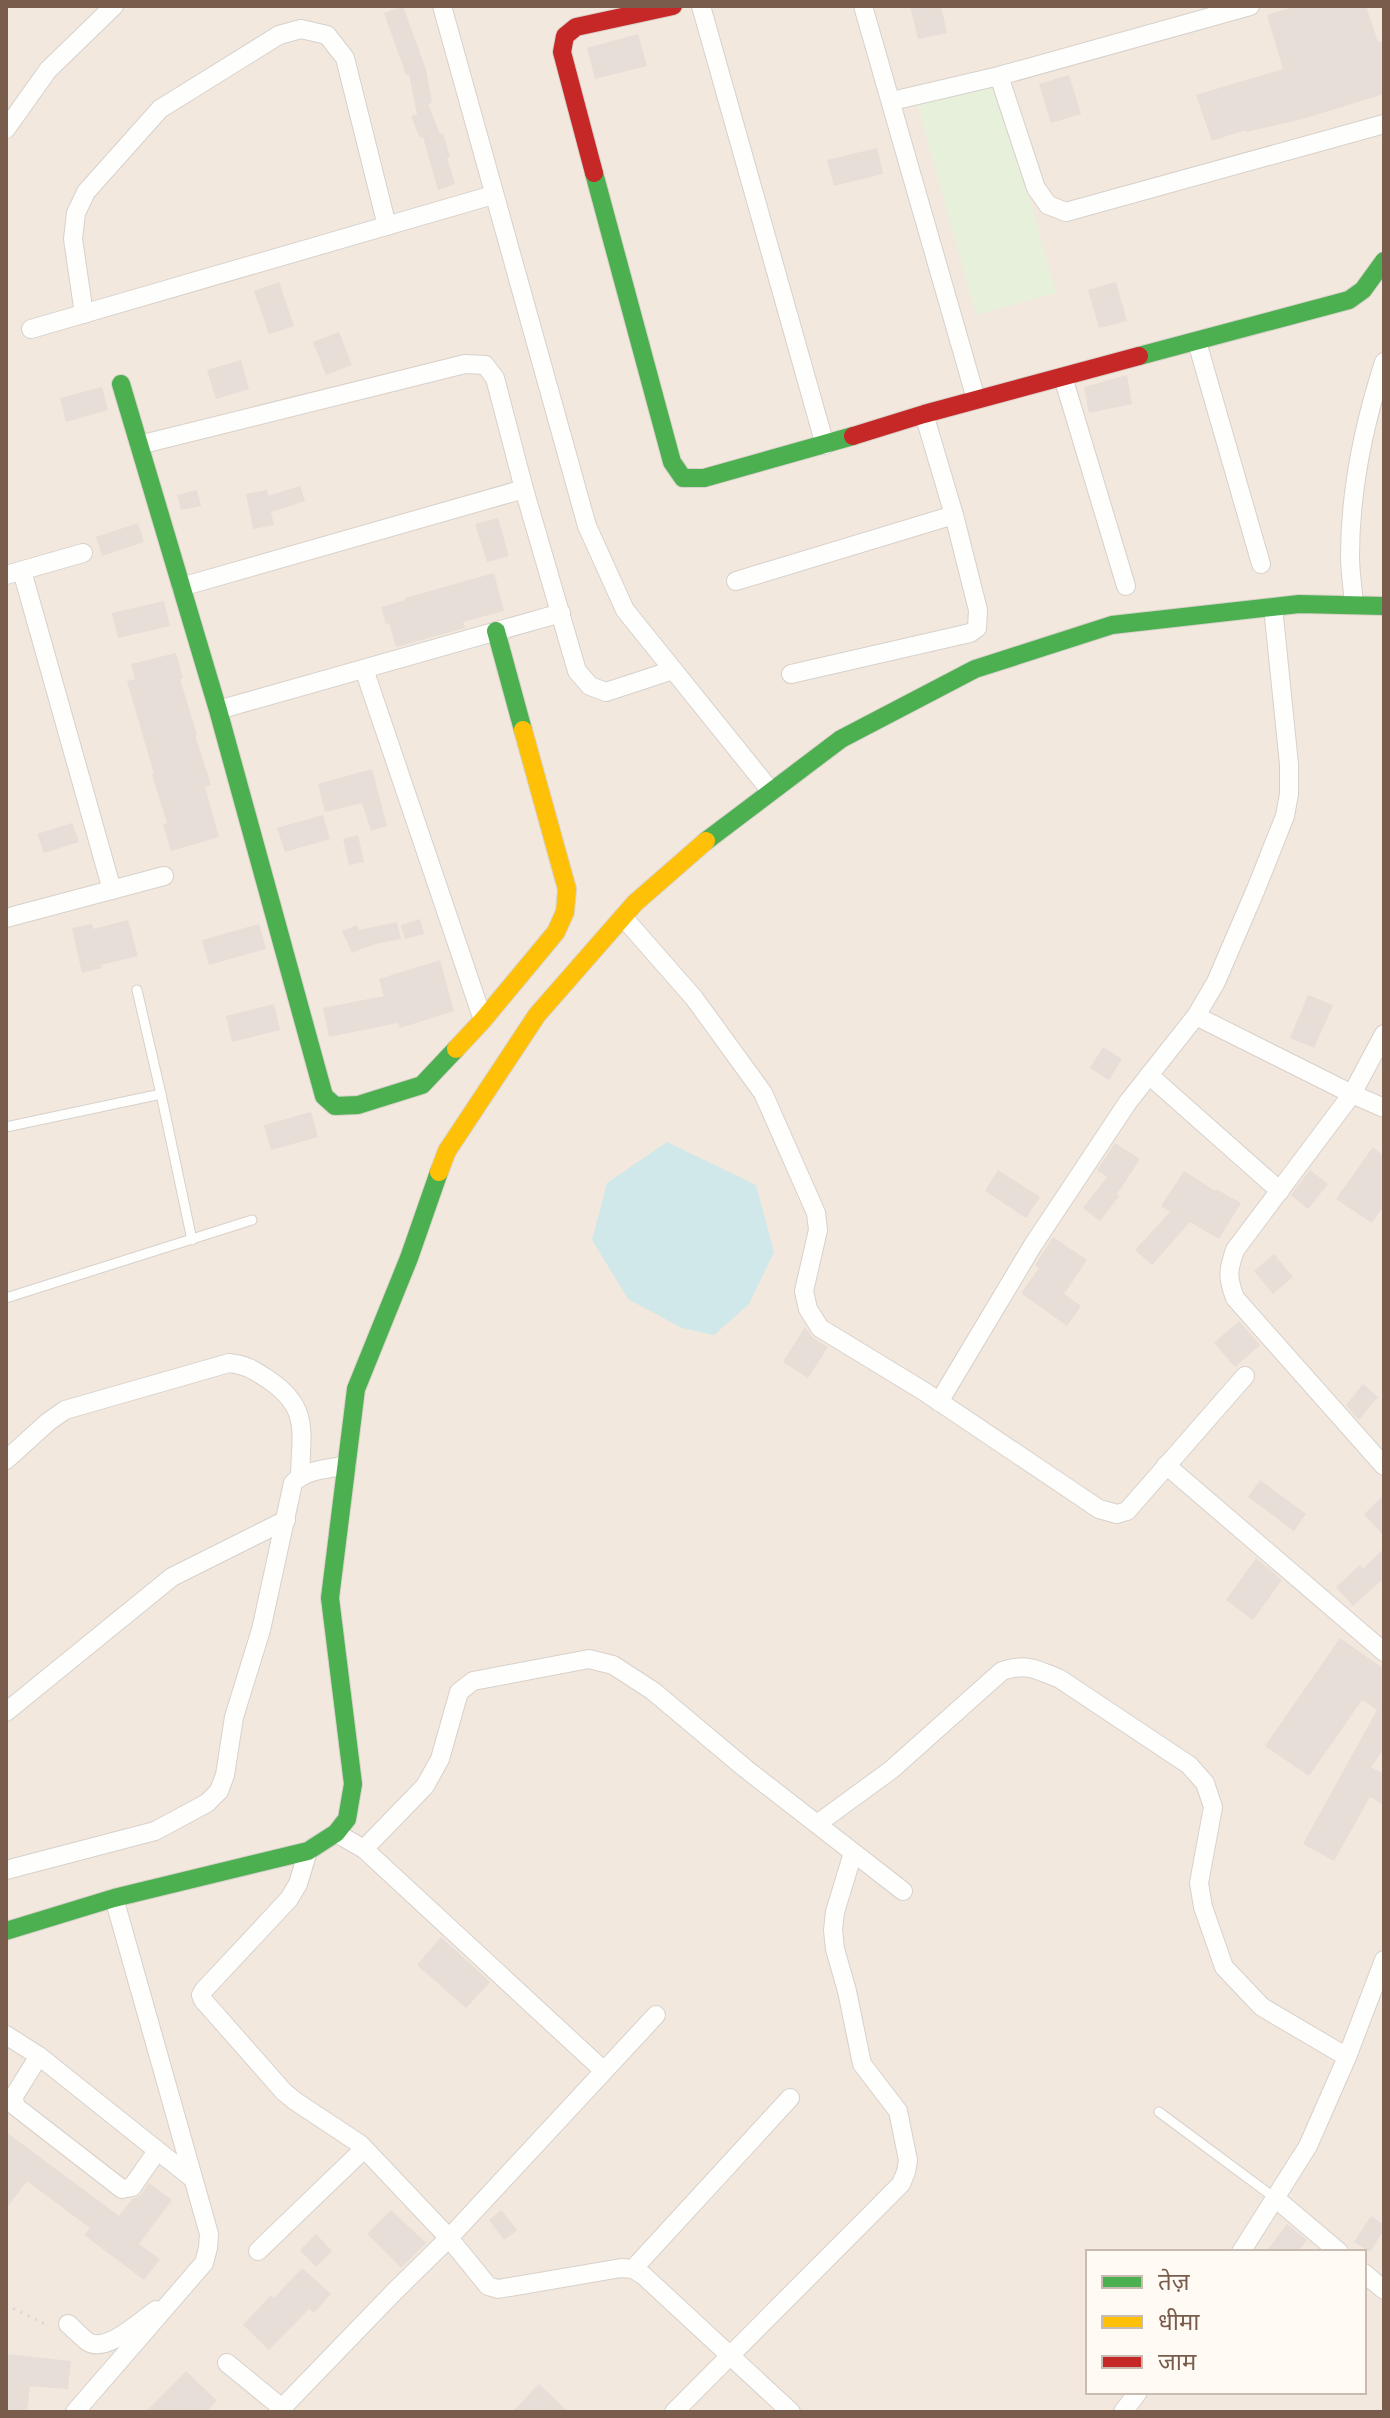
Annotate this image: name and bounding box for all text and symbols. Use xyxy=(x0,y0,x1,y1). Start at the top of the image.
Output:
legend xyxy=(1086,2250,1366,2394)
text: तेज़ xyxy=(1158,2267,1191,2297)
text: धीमा xyxy=(1158,2307,1200,2337)
text: जाम xyxy=(1158,2347,1197,2377)

